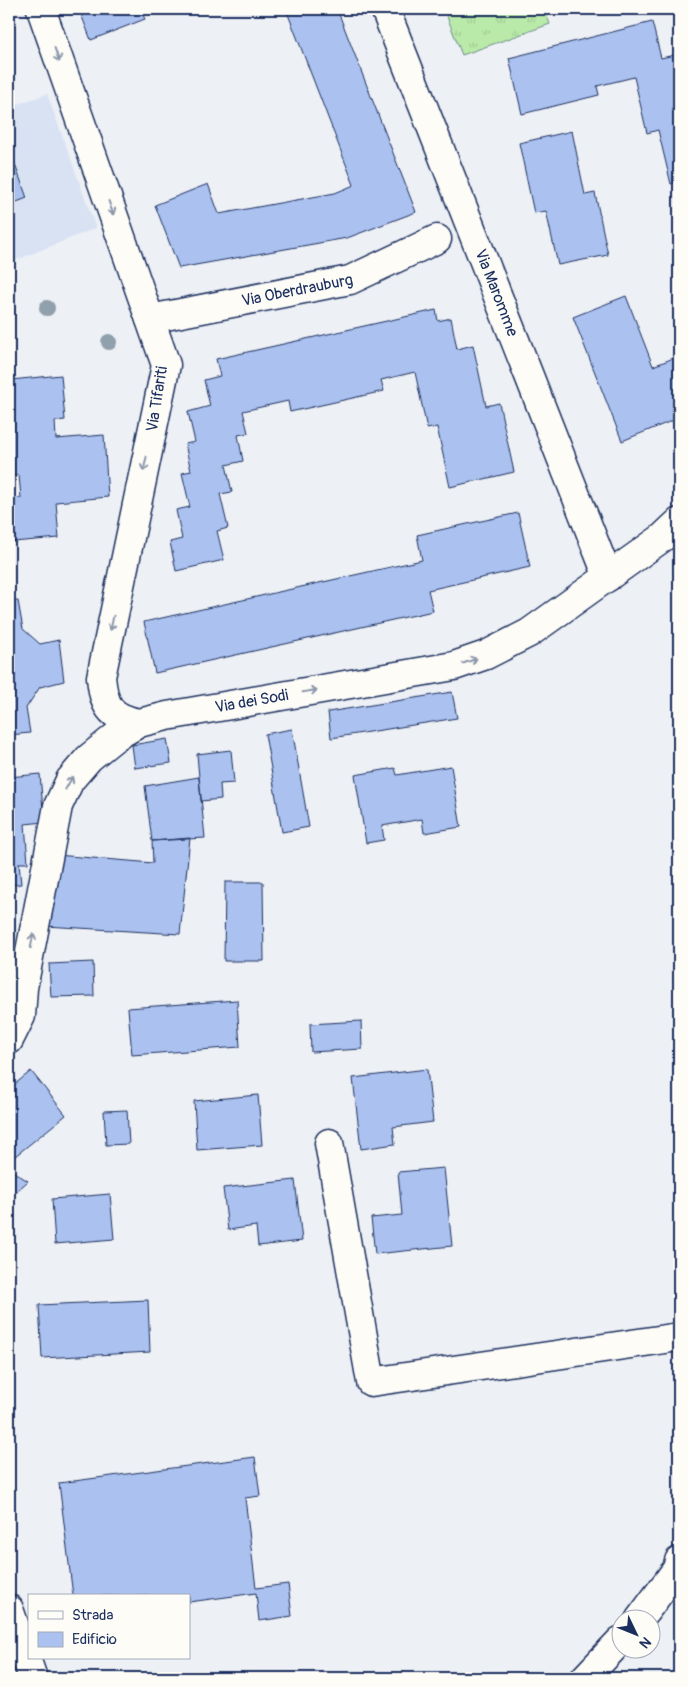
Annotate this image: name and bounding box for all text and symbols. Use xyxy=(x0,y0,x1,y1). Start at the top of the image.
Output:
one-way arrow xyxy=(53,46,62,62)
one-way arrow xyxy=(107,200,116,215)
street label: Via Maromme xyxy=(470,246,523,340)
street label: Via Oberdrauburg xyxy=(240,270,355,311)
street label: Via Tifariti xyxy=(142,365,172,433)
one-way arrow xyxy=(140,455,150,471)
one-way arrow xyxy=(107,615,116,631)
one-way arrow xyxy=(461,656,477,665)
street label: Via dei Sodi xyxy=(213,685,290,717)
one-way arrow xyxy=(302,686,318,696)
one-way arrow xyxy=(65,777,75,791)
one-way arrow xyxy=(28,933,38,949)
legend xyxy=(28,1594,190,1660)
text: Strada xyxy=(72,1606,113,1625)
north arrow xyxy=(610,1610,660,1660)
text: Edificio xyxy=(72,1630,117,1649)
text: N xyxy=(636,1633,655,1652)

